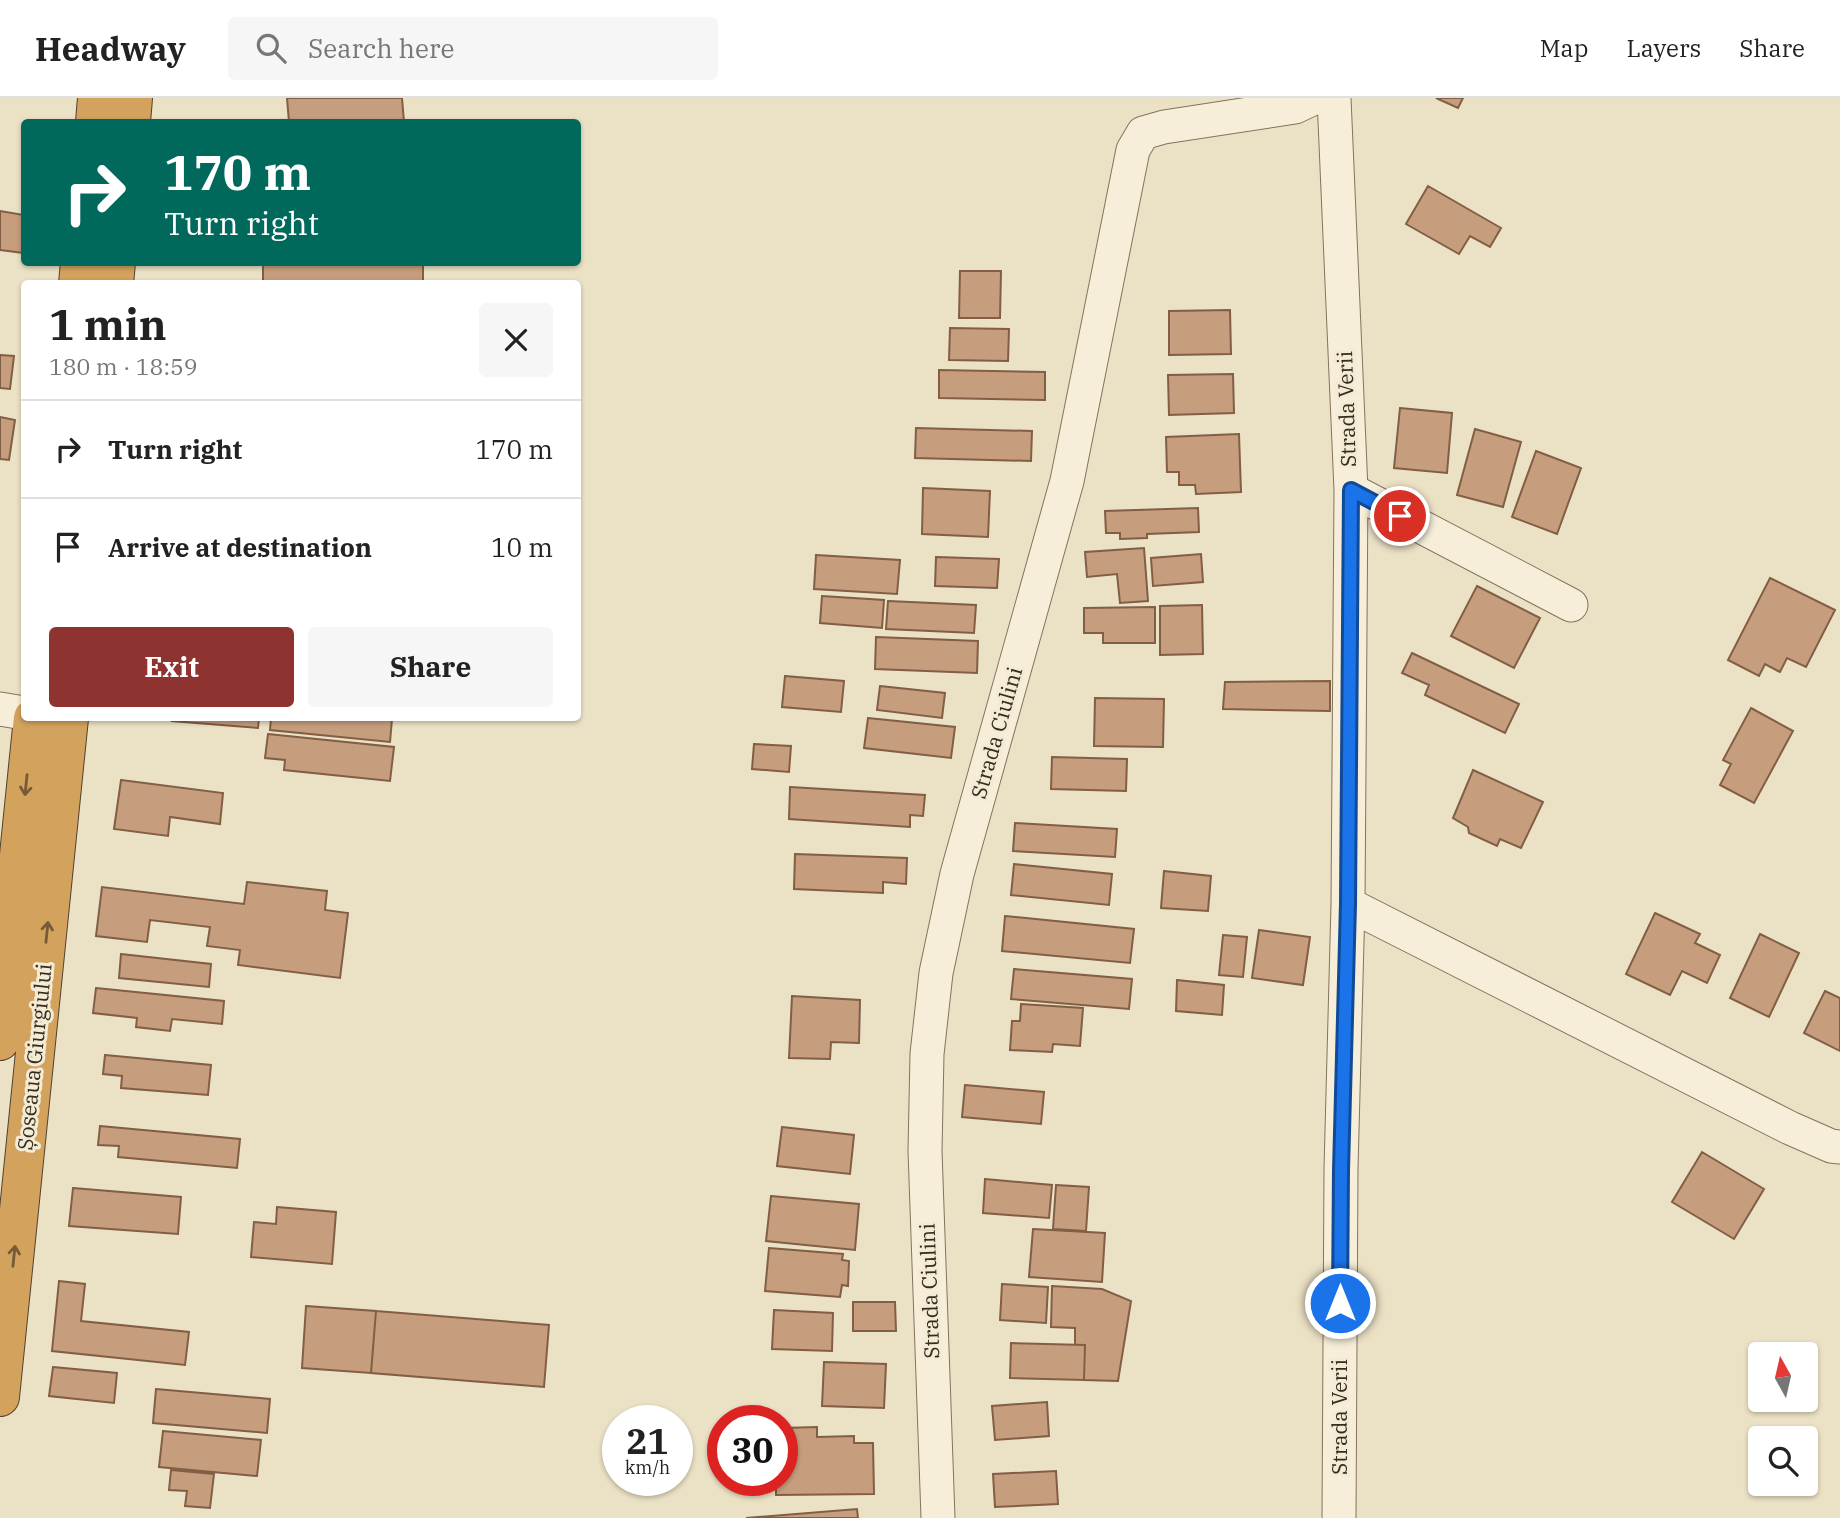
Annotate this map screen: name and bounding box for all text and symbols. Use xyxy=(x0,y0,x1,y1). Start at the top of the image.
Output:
search box xyxy=(228,17,718,80)
text: Headway xyxy=(35,27,186,70)
icon: search xyxy=(252,29,290,67)
text: Search here xyxy=(308,31,454,65)
text: Map xyxy=(1540,32,1588,64)
text: Layers xyxy=(1626,32,1701,64)
text: Share xyxy=(1739,32,1805,64)
text: 170 m xyxy=(164,140,311,203)
icon: right xyxy=(49,147,140,238)
text: Turn right xyxy=(164,202,319,244)
text: 1 min xyxy=(49,297,167,352)
button: close xyxy=(479,303,553,377)
street label: Strada Verii xyxy=(1330,350,1362,468)
text: 180 m · 18:59 xyxy=(49,351,198,381)
icon: right xyxy=(49,430,87,468)
text: Turn right xyxy=(108,432,242,466)
text: 170 m xyxy=(475,432,553,466)
pin xyxy=(1370,486,1430,546)
icon: arrive xyxy=(1381,497,1419,535)
icon: arrive xyxy=(49,528,87,566)
text: Arrive at destination xyxy=(108,530,372,564)
text: 10 m xyxy=(491,530,553,564)
button: Exit xyxy=(49,627,294,707)
button: Share xyxy=(308,627,553,707)
street label: Strada Ciulini xyxy=(964,664,1028,802)
one-way arrow xyxy=(19,774,32,796)
one-way arrow xyxy=(41,922,54,944)
street label: Șoseaua Giurgiului xyxy=(10,962,58,1152)
street label: Strada Ciulini xyxy=(913,1223,945,1359)
one-way arrow xyxy=(8,1245,21,1268)
position arrow xyxy=(1303,1266,1377,1340)
north arrow xyxy=(1748,1342,1818,1412)
map controls xyxy=(1748,1342,1818,1496)
street label: Strada Verii xyxy=(1325,1359,1353,1475)
speed limit sign: 30 xyxy=(707,1405,798,1496)
text: 21 xyxy=(626,1418,669,1464)
button: search xyxy=(1748,1426,1818,1496)
text: km/h xyxy=(625,1456,670,1479)

